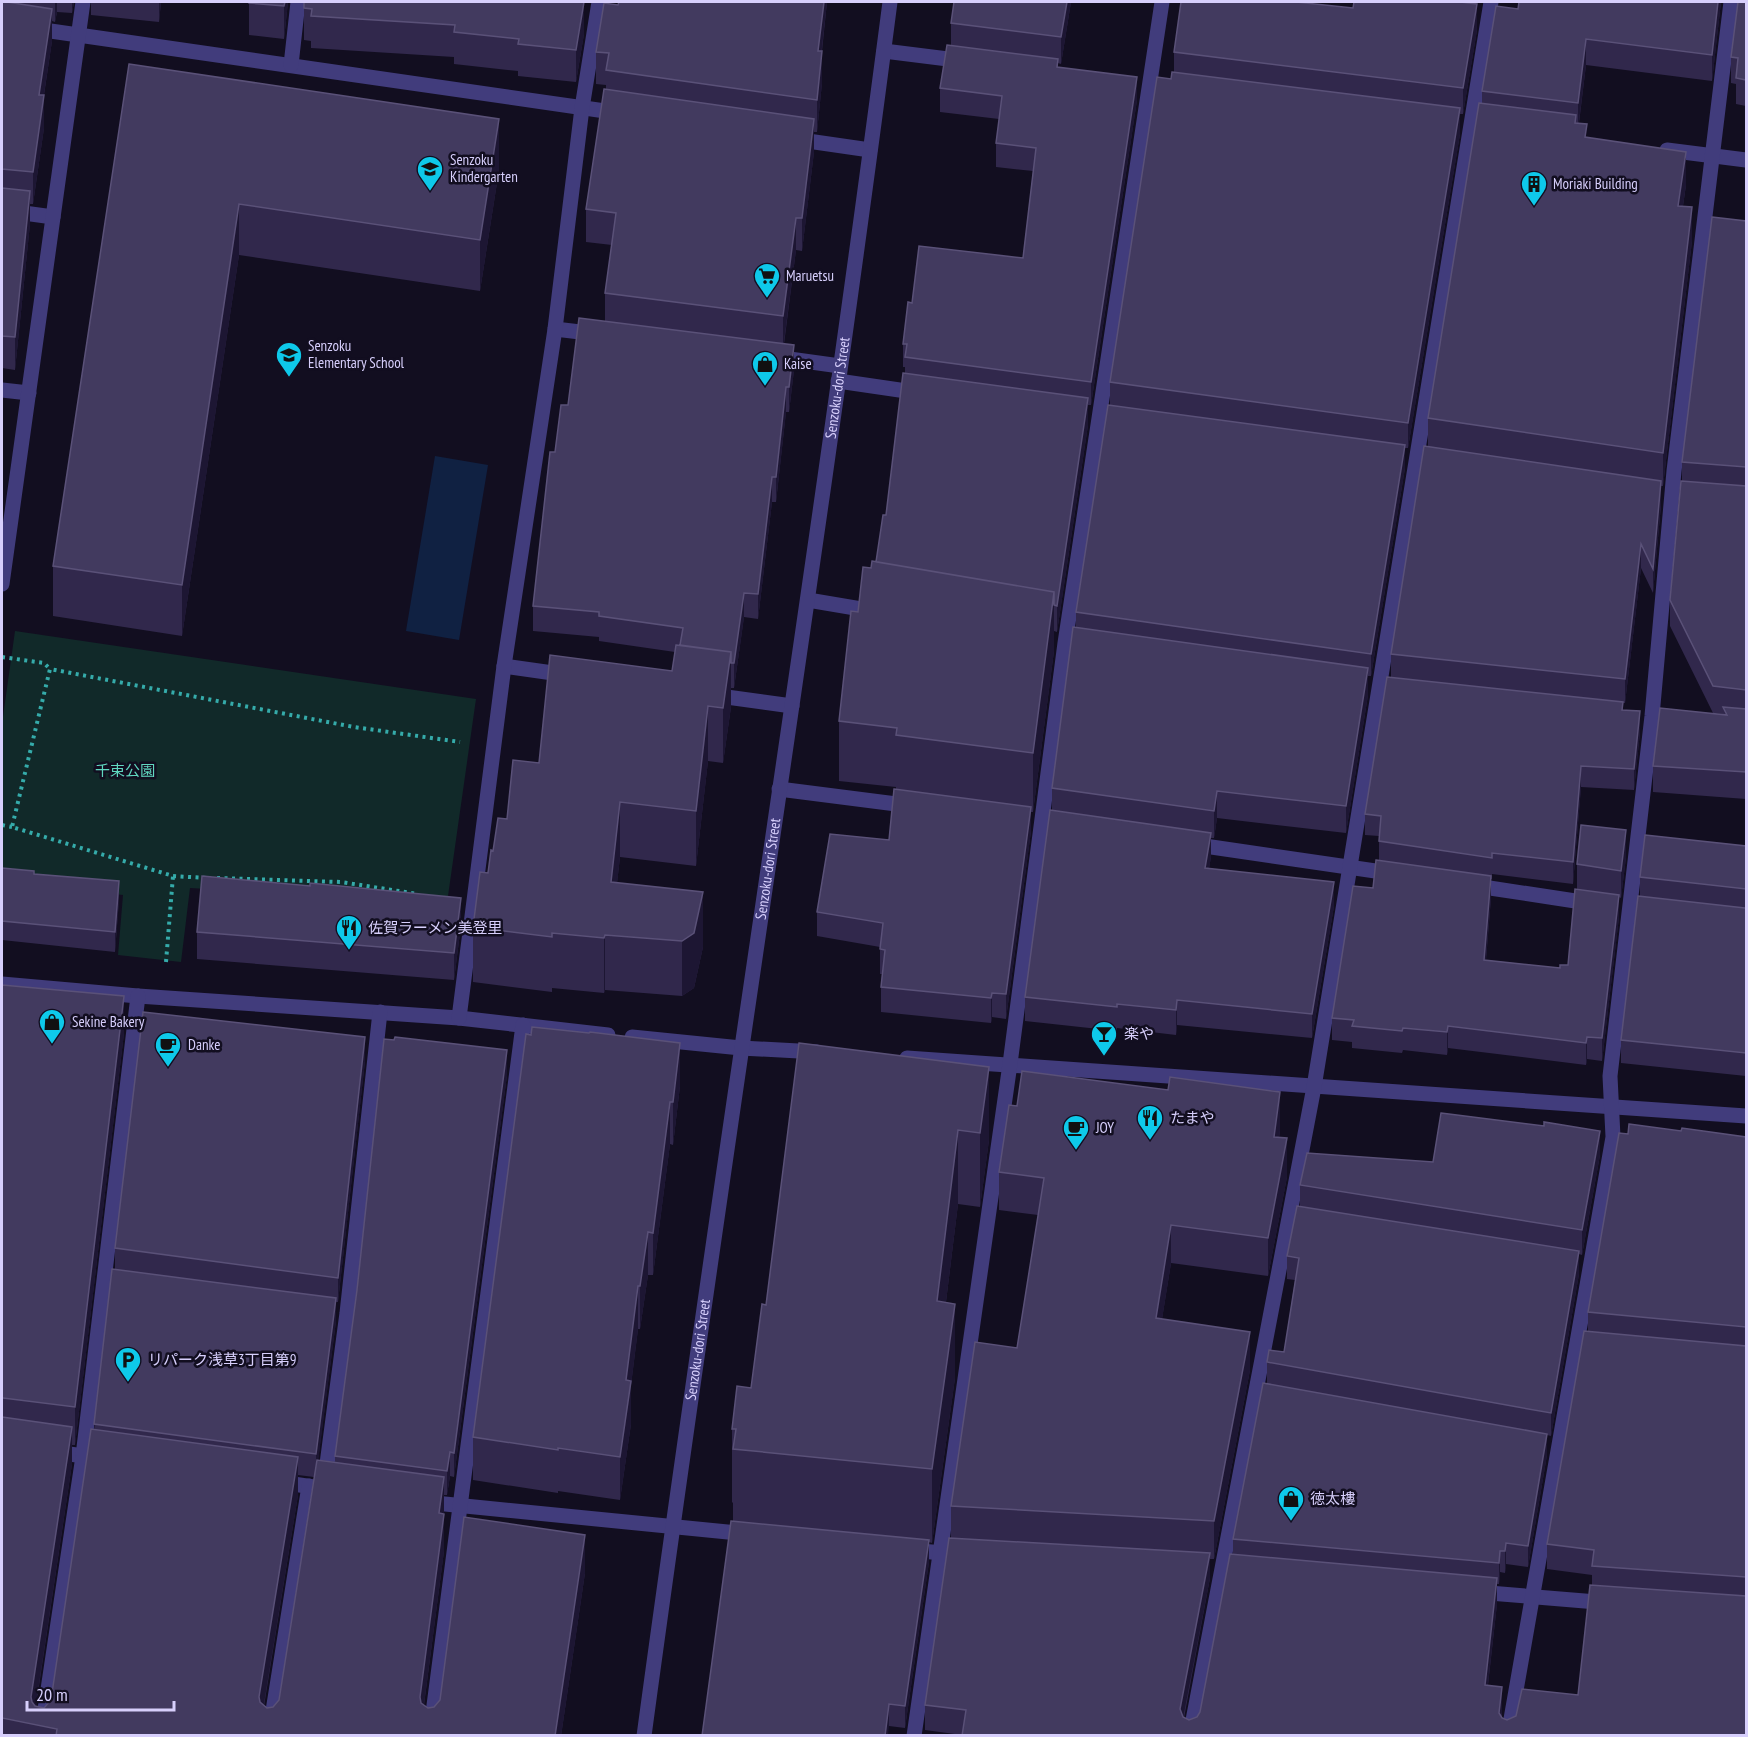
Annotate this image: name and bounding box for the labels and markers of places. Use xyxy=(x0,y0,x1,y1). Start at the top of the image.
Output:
place label: Senzoku Kindergarten xyxy=(450,150,518,186)
school or university icon: Senzoku Kindergarten xyxy=(415,154,445,192)
building icon: Moriaki Building xyxy=(1519,169,1549,207)
place label: Moriaki Building xyxy=(1553,174,1638,193)
supermarket icon: Maruetsu xyxy=(752,261,782,299)
place label: Maruetsu xyxy=(786,266,834,285)
place label: Senzoku Elementary School xyxy=(308,336,405,372)
school or university icon: Senzoku Elementary School xyxy=(274,340,304,378)
shop icon: Kaise xyxy=(750,349,780,387)
place label: Kaise xyxy=(784,354,812,373)
restaurant icon: 佐賀ラーメン美登里 xyxy=(334,913,364,951)
place label: 佐賀ラーメン美登里 xyxy=(368,918,502,937)
shop icon: Sekine Bakery xyxy=(37,1007,67,1045)
place label: Sekine Bakery xyxy=(72,1012,145,1031)
bar icon: 楽や xyxy=(1089,1019,1119,1057)
place label: 楽や xyxy=(1124,1024,1154,1043)
cafe icon: Danke xyxy=(153,1030,183,1068)
place label: Danke xyxy=(188,1035,220,1054)
restaurant icon: たまや xyxy=(1135,1103,1165,1141)
place label: たまや xyxy=(1170,1108,1215,1127)
cafe icon: JOY xyxy=(1061,1113,1091,1151)
place label: JOY xyxy=(1095,1118,1114,1137)
parking icon: リパーク浅草3丁目第9 xyxy=(113,1345,143,1383)
place label: リパーク浅草3丁目第9 xyxy=(148,1350,297,1369)
shop icon: 徳太樓 xyxy=(1276,1484,1306,1522)
place label: 徳太樓 xyxy=(1310,1489,1355,1508)

